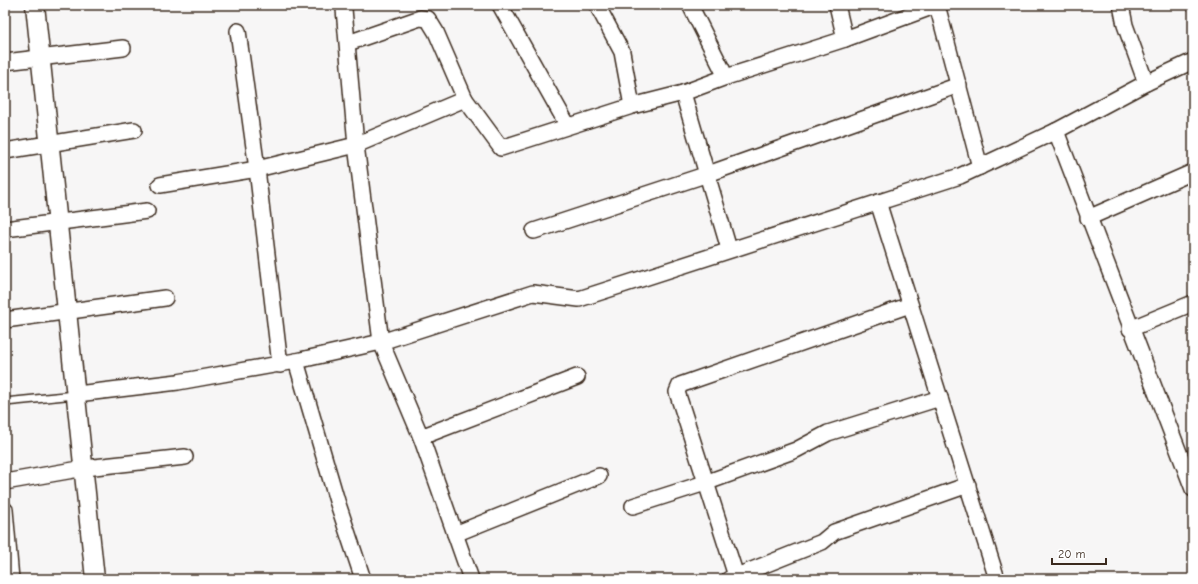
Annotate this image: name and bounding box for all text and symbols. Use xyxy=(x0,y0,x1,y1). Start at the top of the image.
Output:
scale bar xyxy=(1052,540,1106,566)
text: 20 m xyxy=(1058,547,1086,561)

